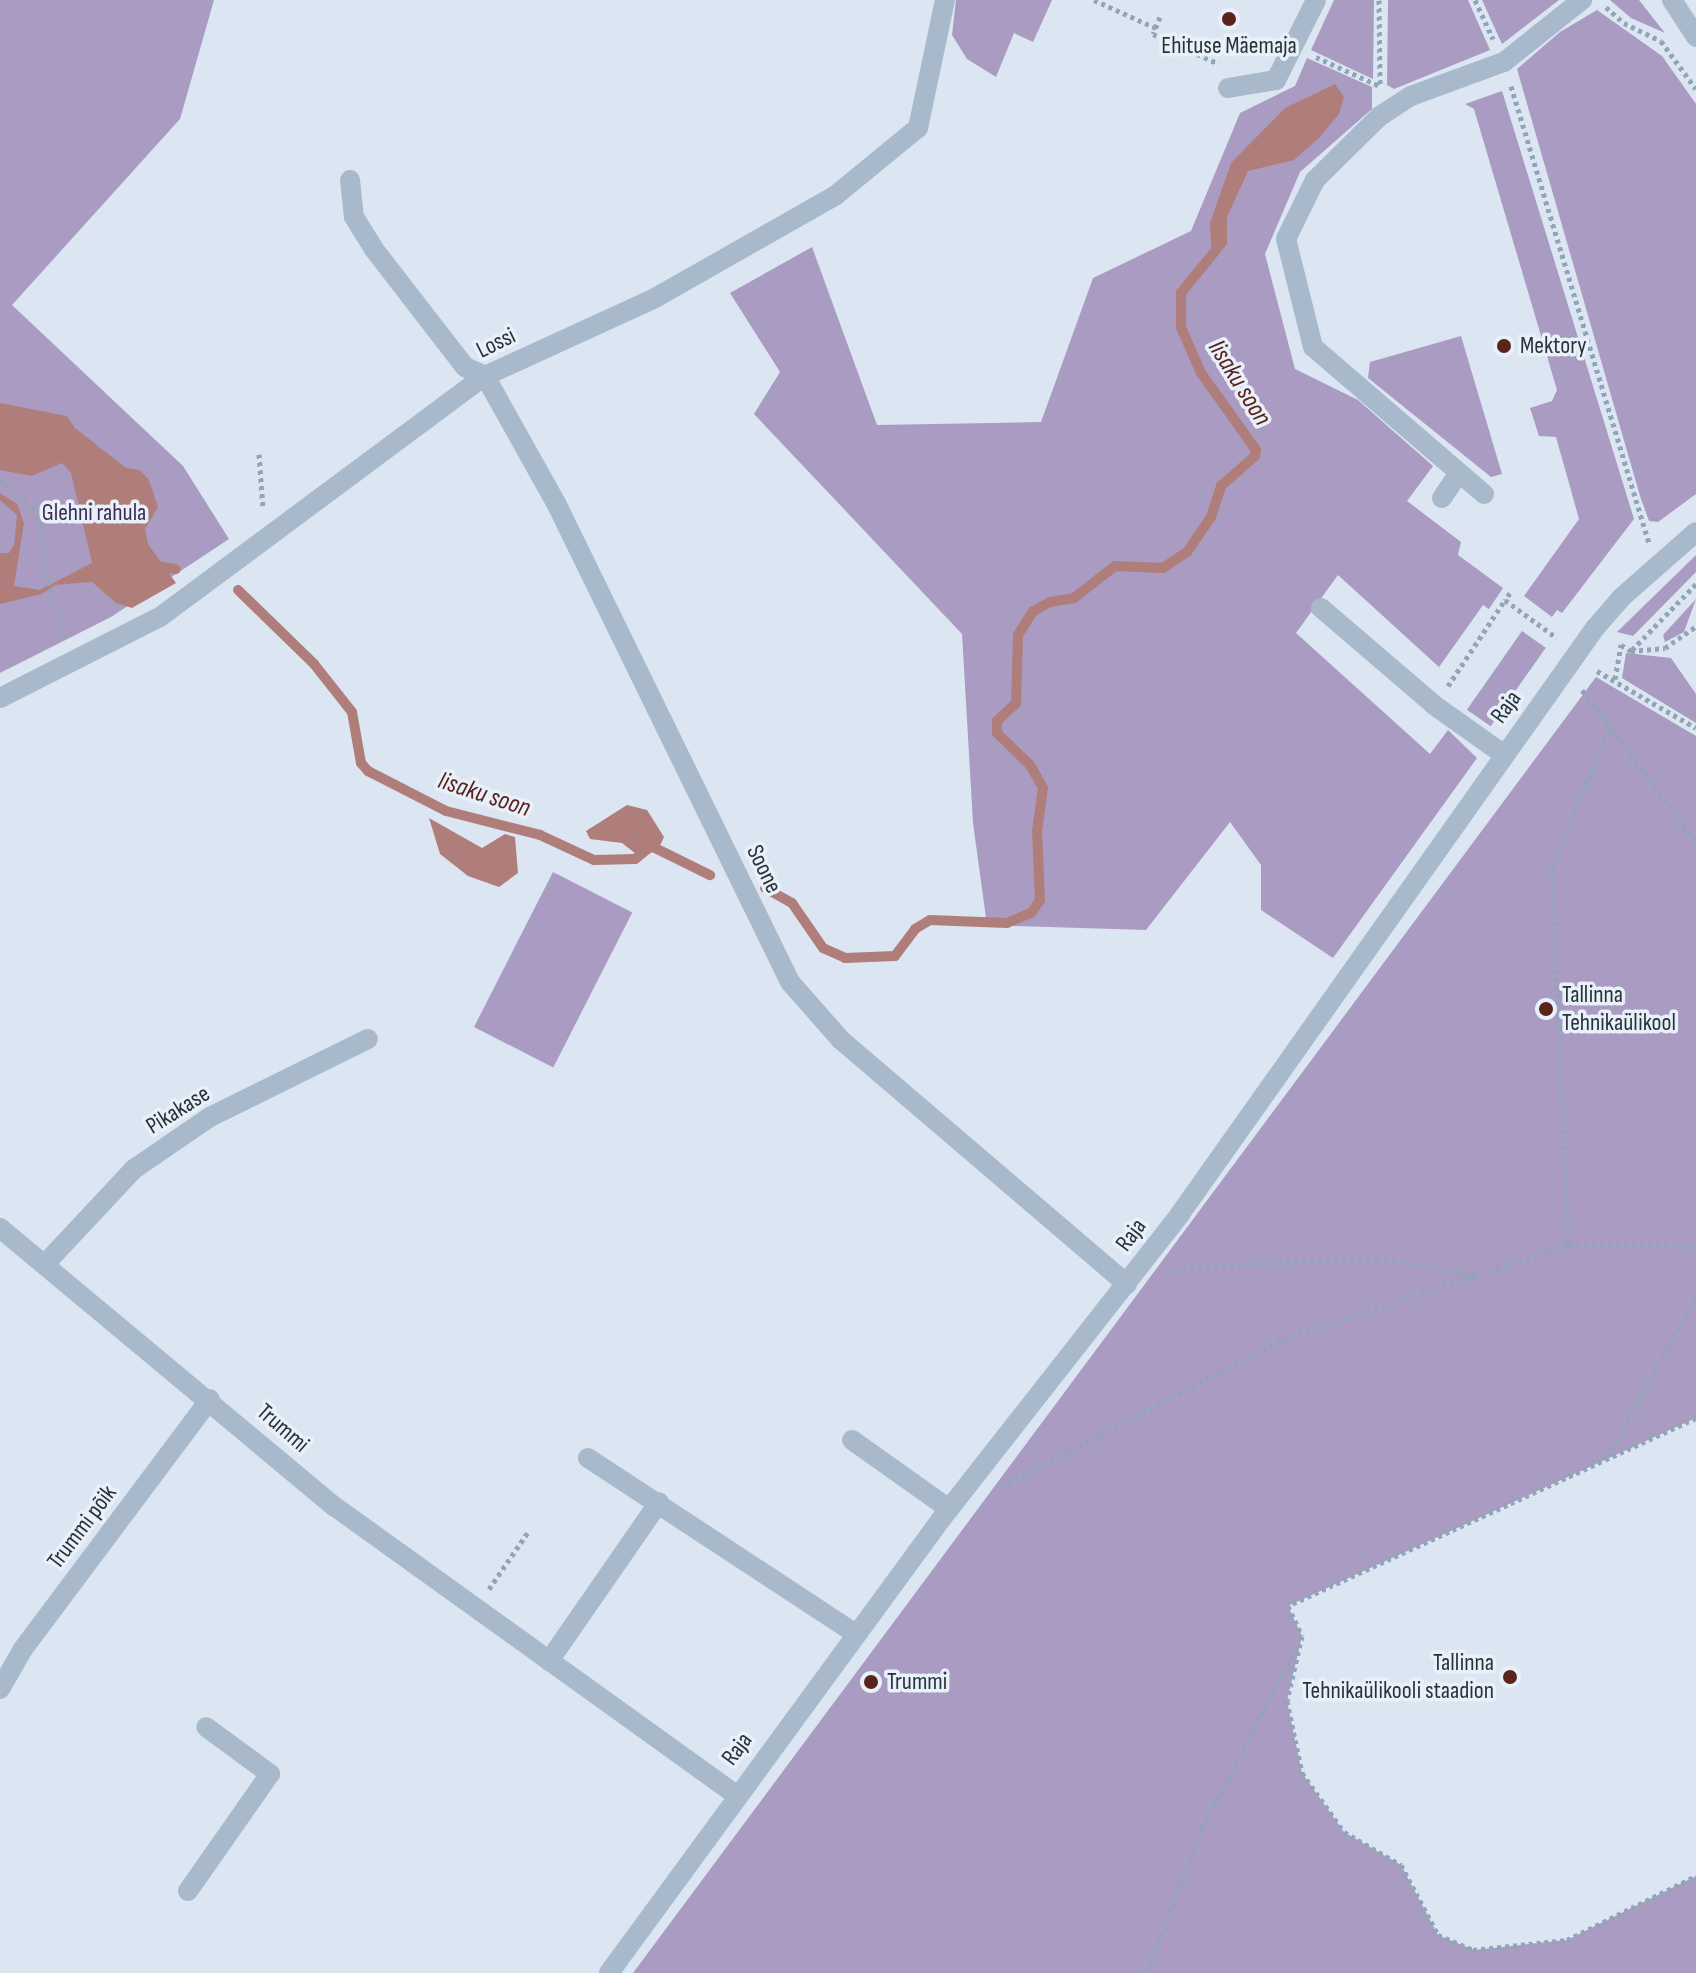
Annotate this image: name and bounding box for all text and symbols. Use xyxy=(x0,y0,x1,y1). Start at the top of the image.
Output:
marker: Ehituse Mäemaja xyxy=(1220,10,1238,28)
place label: Ehituse Mäemaja xyxy=(1161,32,1297,60)
street label: Lossi xyxy=(472,321,520,365)
place label: Mektory xyxy=(1520,332,1587,360)
water label: Iisaku soon xyxy=(1201,334,1277,432)
marker: Mektory xyxy=(1495,337,1513,355)
park label: Glehni rahula xyxy=(42,499,146,527)
street label: Raja xyxy=(1484,685,1528,729)
water label: Iisaku soon xyxy=(434,765,534,825)
street label: Soone xyxy=(740,840,788,898)
place label: Tallinna Tehnikaülikool xyxy=(1562,981,1676,1037)
marker: Tallinna Tehnikaülikool xyxy=(1537,1000,1555,1018)
street label: Pikakase xyxy=(141,1079,215,1141)
street label: Raja xyxy=(1109,1213,1153,1257)
street label: Trummi xyxy=(251,1397,315,1459)
street label: Trummi põik xyxy=(41,1479,123,1575)
place label: Tallinna Tehnikaülikooli staadion xyxy=(1302,1649,1494,1705)
place label: Trummi xyxy=(887,1668,947,1696)
marker: Tallinna Tehnikaülikooli staadion xyxy=(1501,1668,1519,1686)
marker: Trummi xyxy=(862,1673,880,1691)
street label: Raja xyxy=(715,1727,759,1771)

